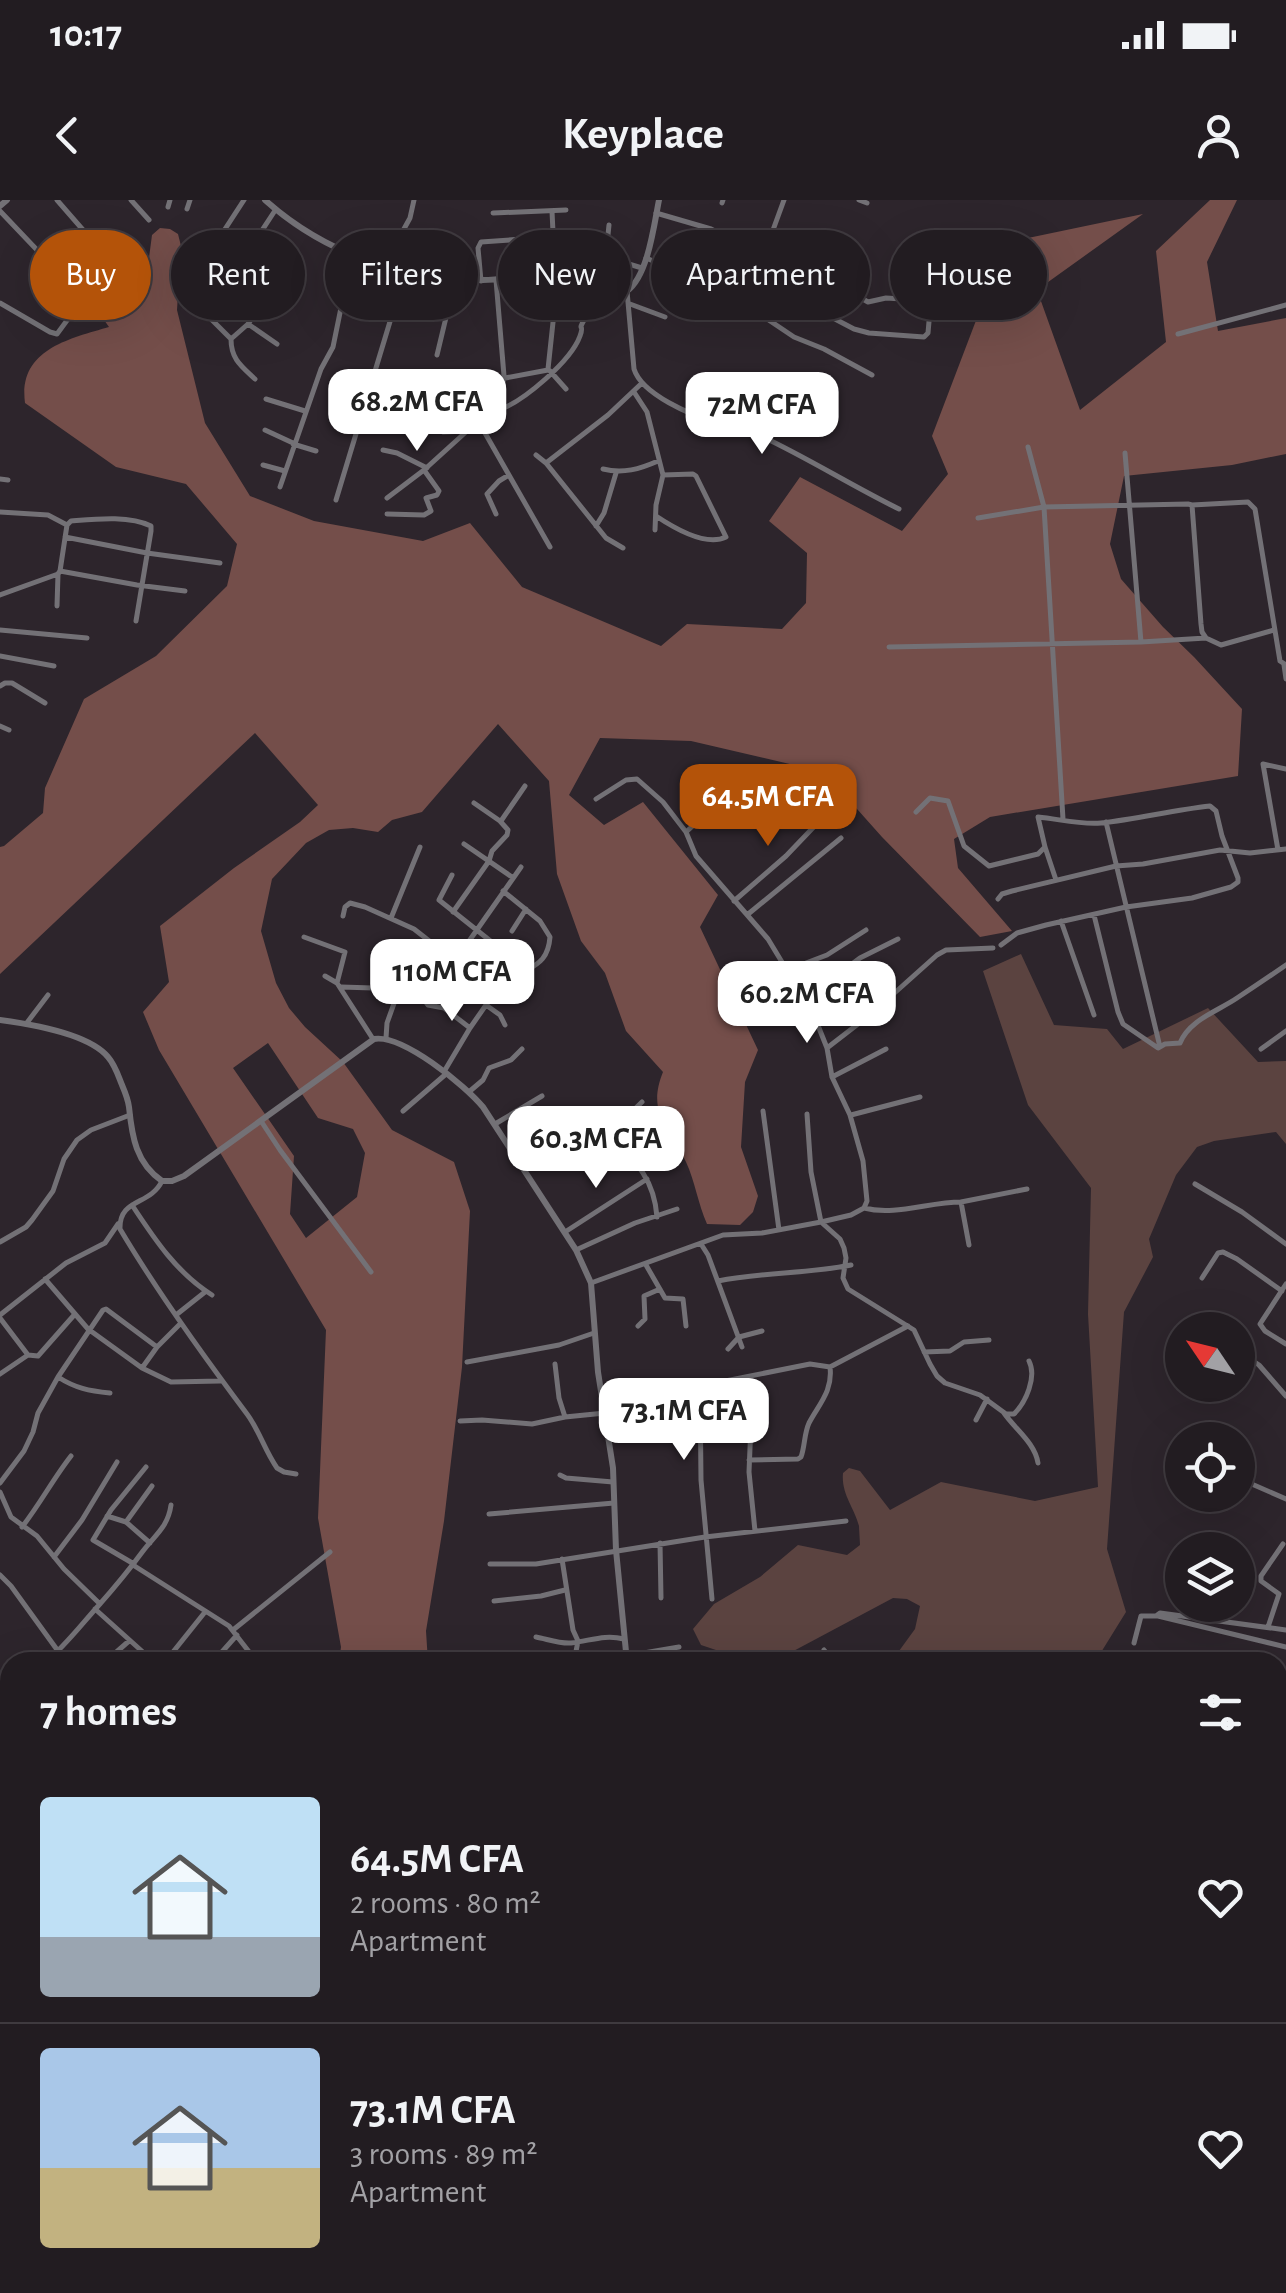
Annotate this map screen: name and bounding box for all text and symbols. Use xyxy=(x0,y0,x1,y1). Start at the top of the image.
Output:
text: 10:17 xyxy=(50,16,122,54)
icon: back xyxy=(40,108,95,163)
icon: person xyxy=(1191,108,1246,163)
text: Keyplace xyxy=(562,112,724,157)
chip: Buy xyxy=(30,230,151,320)
chip: Rent xyxy=(171,230,305,320)
chip: Filters xyxy=(325,230,478,320)
chip: New xyxy=(498,230,631,320)
chip: Apartment xyxy=(651,230,870,320)
chip: House xyxy=(890,230,1047,320)
pin: 68.2M CFA xyxy=(303,369,531,454)
pin: 72M CFA xyxy=(670,372,854,457)
text: 68.2M CFA xyxy=(350,385,484,417)
text: 72M CFA xyxy=(708,388,816,420)
pin: 64.5M CFA xyxy=(654,764,882,849)
text: 64.5M CFA xyxy=(702,780,834,812)
pin: 110M CFA xyxy=(349,939,555,1024)
text: 110M CFA xyxy=(392,955,512,987)
pin: 60.2M CFA xyxy=(693,961,921,1046)
text: 60.2M CFA xyxy=(740,977,874,1009)
pin: 60.3M CFA xyxy=(482,1106,710,1191)
text: 60.3M CFA xyxy=(529,1122,663,1154)
north arrow xyxy=(1165,1312,1255,1402)
map controls xyxy=(1165,1312,1255,1622)
pin: 73.1M CFA xyxy=(570,1378,798,1463)
text: 73.1M CFA xyxy=(621,1394,747,1426)
button: locate xyxy=(1165,1422,1255,1512)
button: layers xyxy=(1165,1532,1255,1622)
icon: filters xyxy=(1193,1685,1248,1740)
text: 7 homes xyxy=(40,1691,177,1733)
icon: home xyxy=(120,1837,240,1957)
text: 64.5M CFA xyxy=(350,1838,524,1880)
icon: heart xyxy=(1193,1870,1248,1925)
text: 2 rooms · 80 m² xyxy=(350,1887,541,1919)
text: Apartment xyxy=(350,1925,486,1957)
icon: home xyxy=(120,2088,240,2208)
text: 73.1M CFA xyxy=(350,2089,516,2131)
icon: heart xyxy=(1193,2121,1248,2176)
text: 3 rooms · 89 m² xyxy=(350,2138,537,2170)
text: Apartment xyxy=(350,2176,486,2208)

